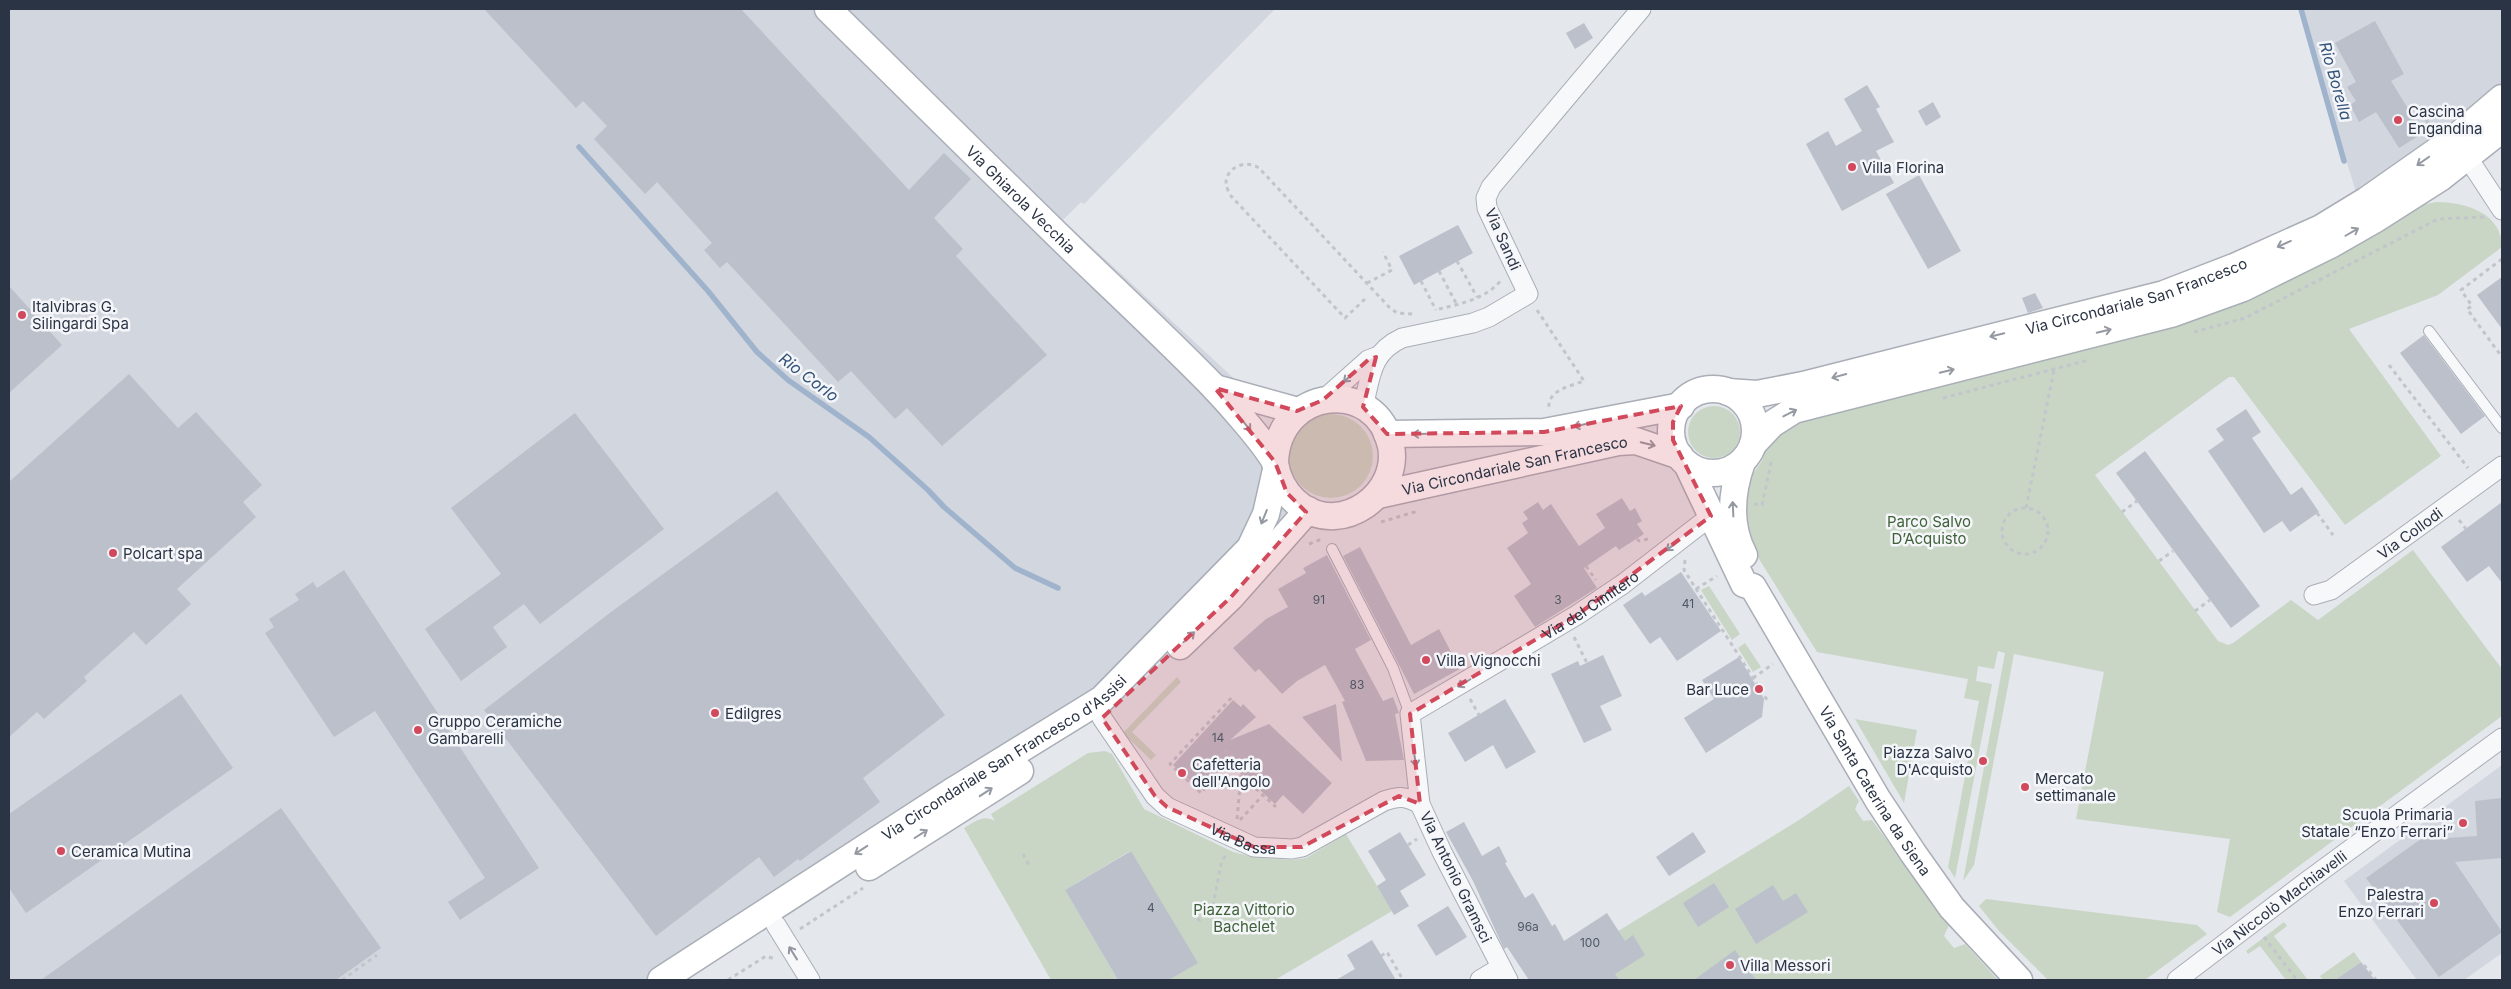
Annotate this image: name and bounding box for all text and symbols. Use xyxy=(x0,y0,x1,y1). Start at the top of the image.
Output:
water label: Rio Borella xyxy=(2315,39,2357,123)
place label: Cascina Engandina xyxy=(2408,102,2482,138)
marker: Cascina Engandina xyxy=(2392,114,2404,126)
street label: Via Ghiarola Vecchia xyxy=(962,141,1080,257)
one-way arrow xyxy=(2416,156,2430,166)
place label: Villa Florina xyxy=(1862,158,1944,177)
marker: Villa Florina xyxy=(1846,161,1858,173)
street label: Via Sandi xyxy=(1481,205,1525,273)
one-way arrow xyxy=(2344,227,2358,237)
one-way arrow xyxy=(2277,240,2292,250)
street label: Via Circondariale San Francesco xyxy=(2023,253,2250,338)
place label: Italvibras G. Silingardi Spa xyxy=(32,297,129,333)
marker: Italvibras G. Silingardi Spa xyxy=(16,309,28,321)
one-way arrow xyxy=(2096,326,2112,335)
one-way arrow xyxy=(1989,331,2005,340)
water label: Rio Corlo xyxy=(775,348,843,406)
one-way arrow xyxy=(1938,366,1954,375)
one-way arrow xyxy=(1342,371,1355,383)
one-way arrow xyxy=(1832,372,1848,381)
one-way arrow xyxy=(1783,408,1798,418)
one-way arrow xyxy=(1240,418,1251,431)
one-way arrow xyxy=(1574,421,1590,431)
one-way arrow xyxy=(1412,429,1428,439)
street label: Via Circondariale San Francesco xyxy=(1400,432,1628,499)
one-way arrow xyxy=(1639,440,1655,449)
one-way arrow xyxy=(1728,501,1737,517)
street label: Via Collodi xyxy=(2374,503,2446,563)
one-way arrow xyxy=(1259,509,1268,524)
park label: Parco Salvo D’Acquisto xyxy=(1887,512,1971,548)
one-way arrow xyxy=(1666,540,1679,551)
place label: Polcart spa xyxy=(123,544,203,563)
marker: Polcart spa xyxy=(107,547,119,559)
street label: Via del Cimitero xyxy=(1538,566,1642,643)
house number: 91 xyxy=(1313,592,1325,607)
house number: 3 xyxy=(1554,592,1562,607)
house number: 41 xyxy=(1682,596,1694,611)
one-way arrow xyxy=(1183,631,1195,643)
place label: Villa Vignocchi xyxy=(1436,651,1541,670)
marker: Villa Vignocchi xyxy=(1420,654,1432,666)
street label: Via Circondariale San Francesco d'Assisi xyxy=(878,671,1130,844)
house number: 83 xyxy=(1350,677,1364,692)
one-way arrow xyxy=(1457,679,1471,689)
place label: Bar Luce xyxy=(1686,680,1749,699)
marker: Bar Luce xyxy=(1753,683,1765,695)
street label: Via Santa Caterina da Siena xyxy=(1815,702,1935,879)
place label: Edilgres xyxy=(725,704,782,723)
marker: Edilgres xyxy=(709,707,721,719)
place label: Gruppo Ceramiche Gambarelli xyxy=(428,712,562,748)
marker: Gruppo Ceramiche Gambarelli xyxy=(412,724,424,736)
house number: 14 xyxy=(1212,730,1225,745)
place label: Piazza Salvo D'Acquisto xyxy=(1883,743,1973,779)
one-way arrow xyxy=(1410,751,1420,767)
place label: Cafetteria dell'Angolo xyxy=(1192,755,1271,791)
marker: Piazza Salvo D'Acquisto xyxy=(1977,755,1989,767)
marker: Cafetteria dell'Angolo xyxy=(1176,767,1188,779)
place label: Mercato settimanale xyxy=(2035,769,2116,805)
marker: Mercato settimanale xyxy=(2019,781,2031,793)
one-way arrow xyxy=(979,787,993,797)
place label: Scuola Primaria Statale “Enzo Ferrari” xyxy=(2301,805,2453,841)
street label: Via Antonio Gramsci xyxy=(1416,808,1496,946)
marker: Scuola Primaria Statale “Enzo Ferrari” xyxy=(2457,817,2469,829)
street label: Via Bassa xyxy=(1207,819,1277,858)
one-way arrow xyxy=(913,829,927,839)
place label: Ceramica Mutina xyxy=(71,842,191,861)
marker: Ceramica Mutina xyxy=(55,845,67,857)
one-way arrow xyxy=(855,845,869,855)
street label: Via Niccolò Machiavelli xyxy=(2208,846,2350,960)
place label: Palestra Enzo Ferrari xyxy=(2338,885,2424,921)
marker: Palestra Enzo Ferrari xyxy=(2428,897,2440,909)
house number: 4 xyxy=(1147,900,1155,915)
park label: Piazza Vittorio Bachelet xyxy=(1193,900,1295,936)
house number: 96a xyxy=(1517,919,1539,934)
house number: 100 xyxy=(1580,935,1600,950)
one-way arrow xyxy=(788,946,798,960)
place label: Villa Messori xyxy=(1740,956,1831,975)
marker: Villa Messori xyxy=(1724,959,1736,971)

